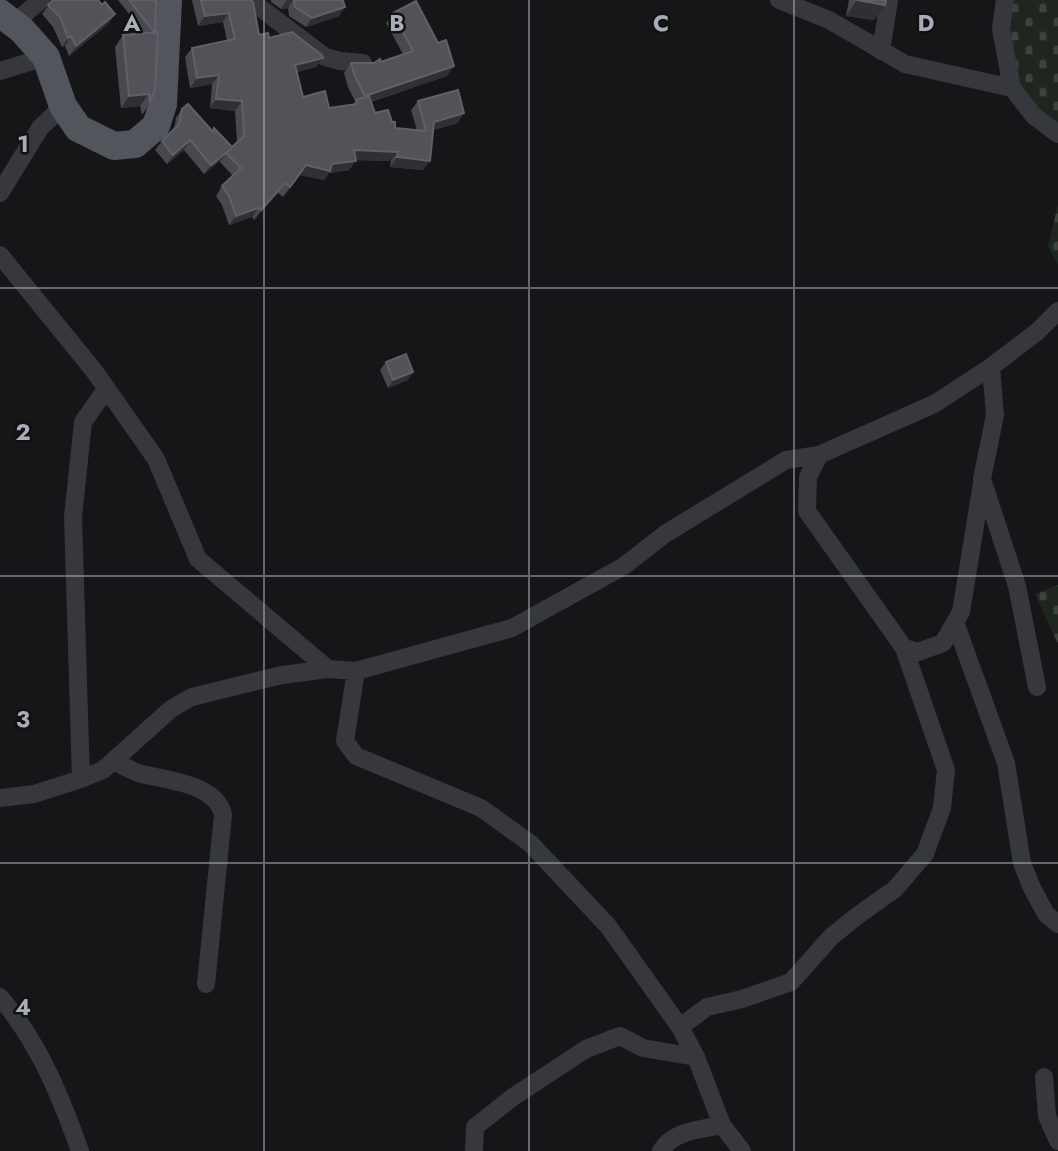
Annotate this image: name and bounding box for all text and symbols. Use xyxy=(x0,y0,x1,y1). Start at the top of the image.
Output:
text: A xyxy=(123,6,141,40)
text: B xyxy=(389,6,405,40)
text: C xyxy=(653,6,669,40)
text: D xyxy=(918,6,935,40)
text: 1 xyxy=(17,127,29,161)
text: 2 xyxy=(15,415,31,449)
text: 3 xyxy=(16,702,30,736)
text: 4 xyxy=(15,990,31,1024)

